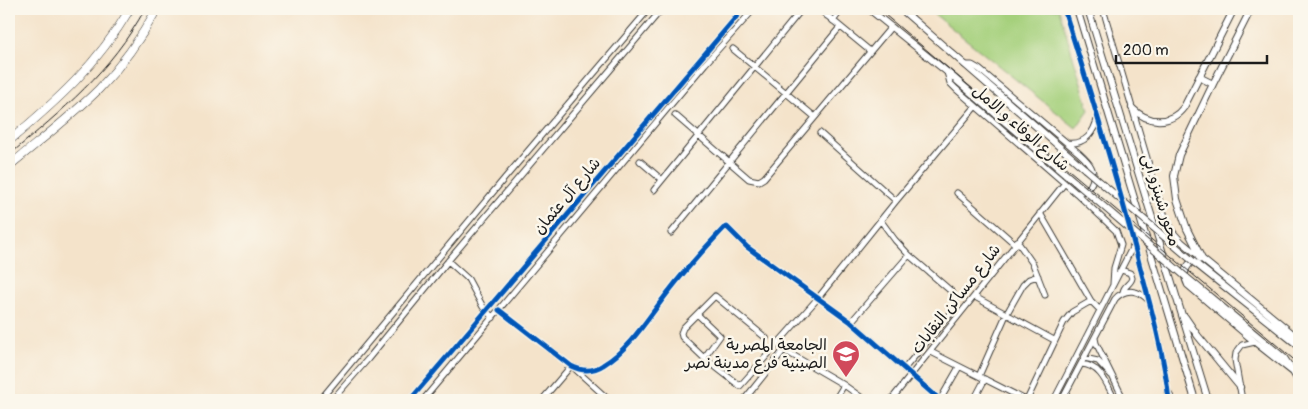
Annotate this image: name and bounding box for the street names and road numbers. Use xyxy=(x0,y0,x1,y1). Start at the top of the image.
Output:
street label: شارع الوفاء و الامل xyxy=(968,80,1074,176)
street label: محور شينزو ابى xyxy=(1137,151,1185,249)
street label: شارع آل عثمان xyxy=(529,153,606,239)
street label: شارع مساكن النقابات xyxy=(907,240,1006,359)

